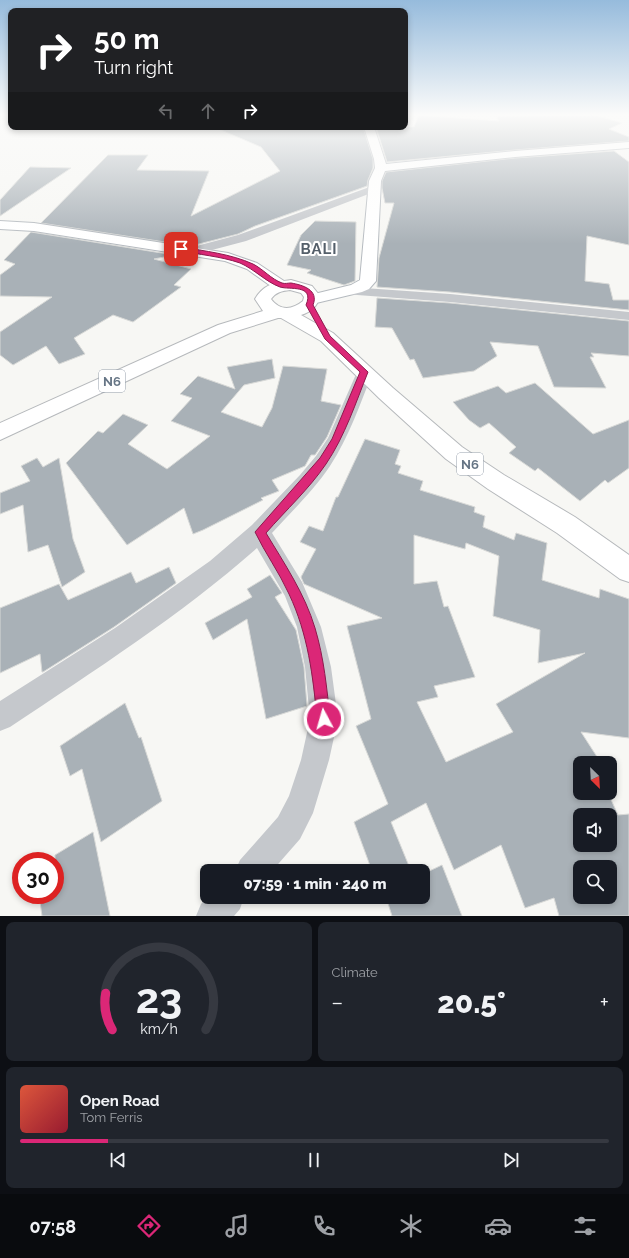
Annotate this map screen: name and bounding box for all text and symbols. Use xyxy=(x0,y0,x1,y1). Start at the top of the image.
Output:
text: 50 m xyxy=(94,23,160,56)
icon: right xyxy=(28,24,80,76)
text: Turn right xyxy=(94,57,173,78)
icon: left xyxy=(155,100,177,122)
icon: ahead xyxy=(197,100,219,122)
icon: right xyxy=(239,100,261,122)
pin xyxy=(164,232,198,266)
icon: arrive xyxy=(170,238,192,260)
district label: BALI xyxy=(300,240,338,258)
road number: N6 xyxy=(99,370,125,392)
road number: N6 xyxy=(457,453,483,475)
position arrow xyxy=(303,698,345,740)
north arrow xyxy=(573,756,617,800)
map controls xyxy=(573,756,617,904)
button: sound xyxy=(573,808,617,852)
speed limit sign: 30 xyxy=(12,852,64,904)
button: search xyxy=(573,860,617,904)
text: 07:59 · 1 min · 240 m xyxy=(244,875,386,893)
text: Climate xyxy=(332,965,378,980)
text: 23 xyxy=(135,973,182,1022)
text: 20.5° xyxy=(437,985,506,1020)
text: − xyxy=(332,989,343,1015)
text: + xyxy=(600,989,609,1015)
text: km/h xyxy=(140,1020,178,1036)
text: Open Road xyxy=(80,1092,160,1110)
text: Tom Ferris xyxy=(80,1110,143,1125)
icon: previous xyxy=(107,1149,129,1171)
icon: pause xyxy=(303,1149,325,1171)
icon: next xyxy=(500,1149,522,1171)
icon: directions xyxy=(135,1212,163,1240)
icon: music xyxy=(223,1212,251,1240)
icon: phone xyxy=(310,1212,338,1240)
icon: climate xyxy=(397,1212,425,1240)
icon: car xyxy=(484,1212,512,1240)
icon: filters xyxy=(571,1212,599,1240)
text: 07:58 xyxy=(30,1216,76,1237)

